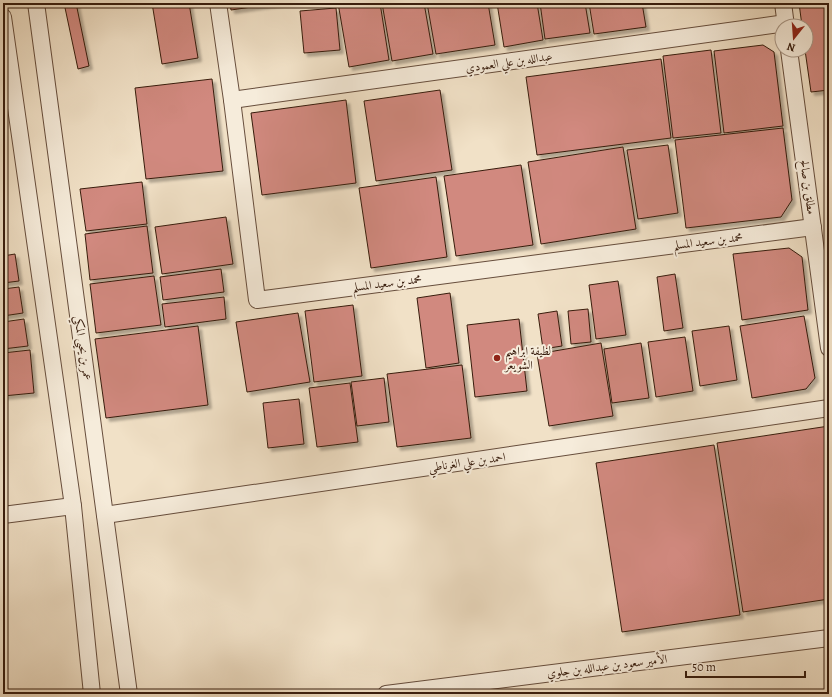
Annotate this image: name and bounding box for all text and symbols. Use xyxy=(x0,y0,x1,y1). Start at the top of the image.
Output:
north arrow xyxy=(774,18,814,58)
text: N xyxy=(785,39,797,55)
street label: عبدالله بن علي العمودي xyxy=(464,48,554,80)
street label: مطلق بن صالح xyxy=(794,159,820,216)
street label: محمد بن سعيد المسلم xyxy=(672,229,744,257)
street label: محمد بن سعيد المسلم xyxy=(351,271,423,299)
street label: عمر بن يحيى المكي xyxy=(67,315,95,382)
place label: لطيفة ابراهيم الشويعر xyxy=(503,343,551,373)
marker: لطيفة ابراهيم الشويعر xyxy=(492,353,502,363)
street label: احمد بن علي الغرناطي xyxy=(427,449,508,479)
street label: الأمير سعود بن عبدالله بن جلوي xyxy=(546,650,669,683)
scale bar xyxy=(686,653,805,679)
text: 50 m xyxy=(692,659,716,675)

